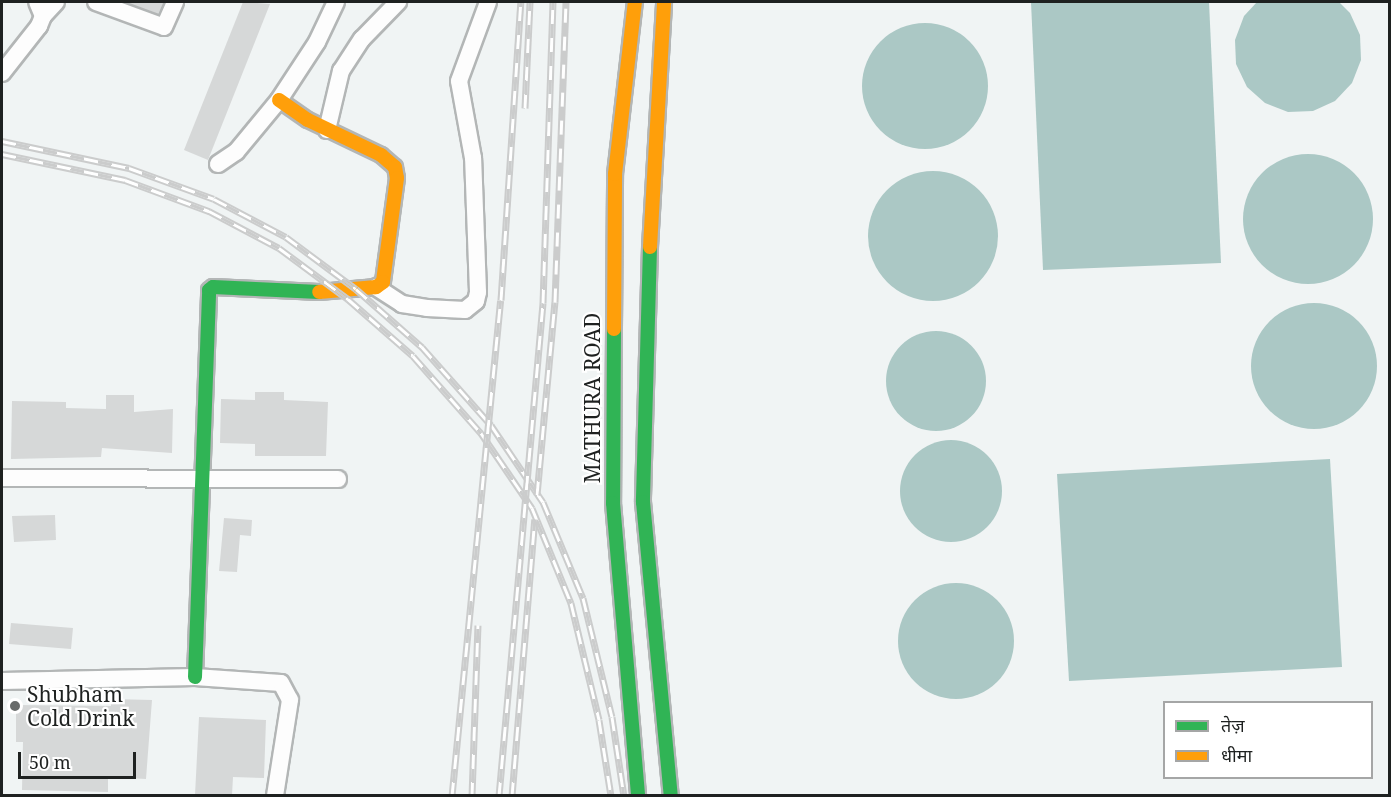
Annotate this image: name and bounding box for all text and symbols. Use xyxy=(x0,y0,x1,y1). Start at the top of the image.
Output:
street label: MATHURA ROAD xyxy=(579,313,605,483)
place label: Shubham Cold Drink xyxy=(27,681,135,731)
marker: Shubham Cold Drink xyxy=(8,699,22,713)
legend xyxy=(1163,701,1373,779)
text: तेज़ xyxy=(1221,713,1245,737)
scale bar xyxy=(21,740,140,778)
text: धीमा xyxy=(1221,743,1252,767)
text: 50 m xyxy=(29,750,71,774)

